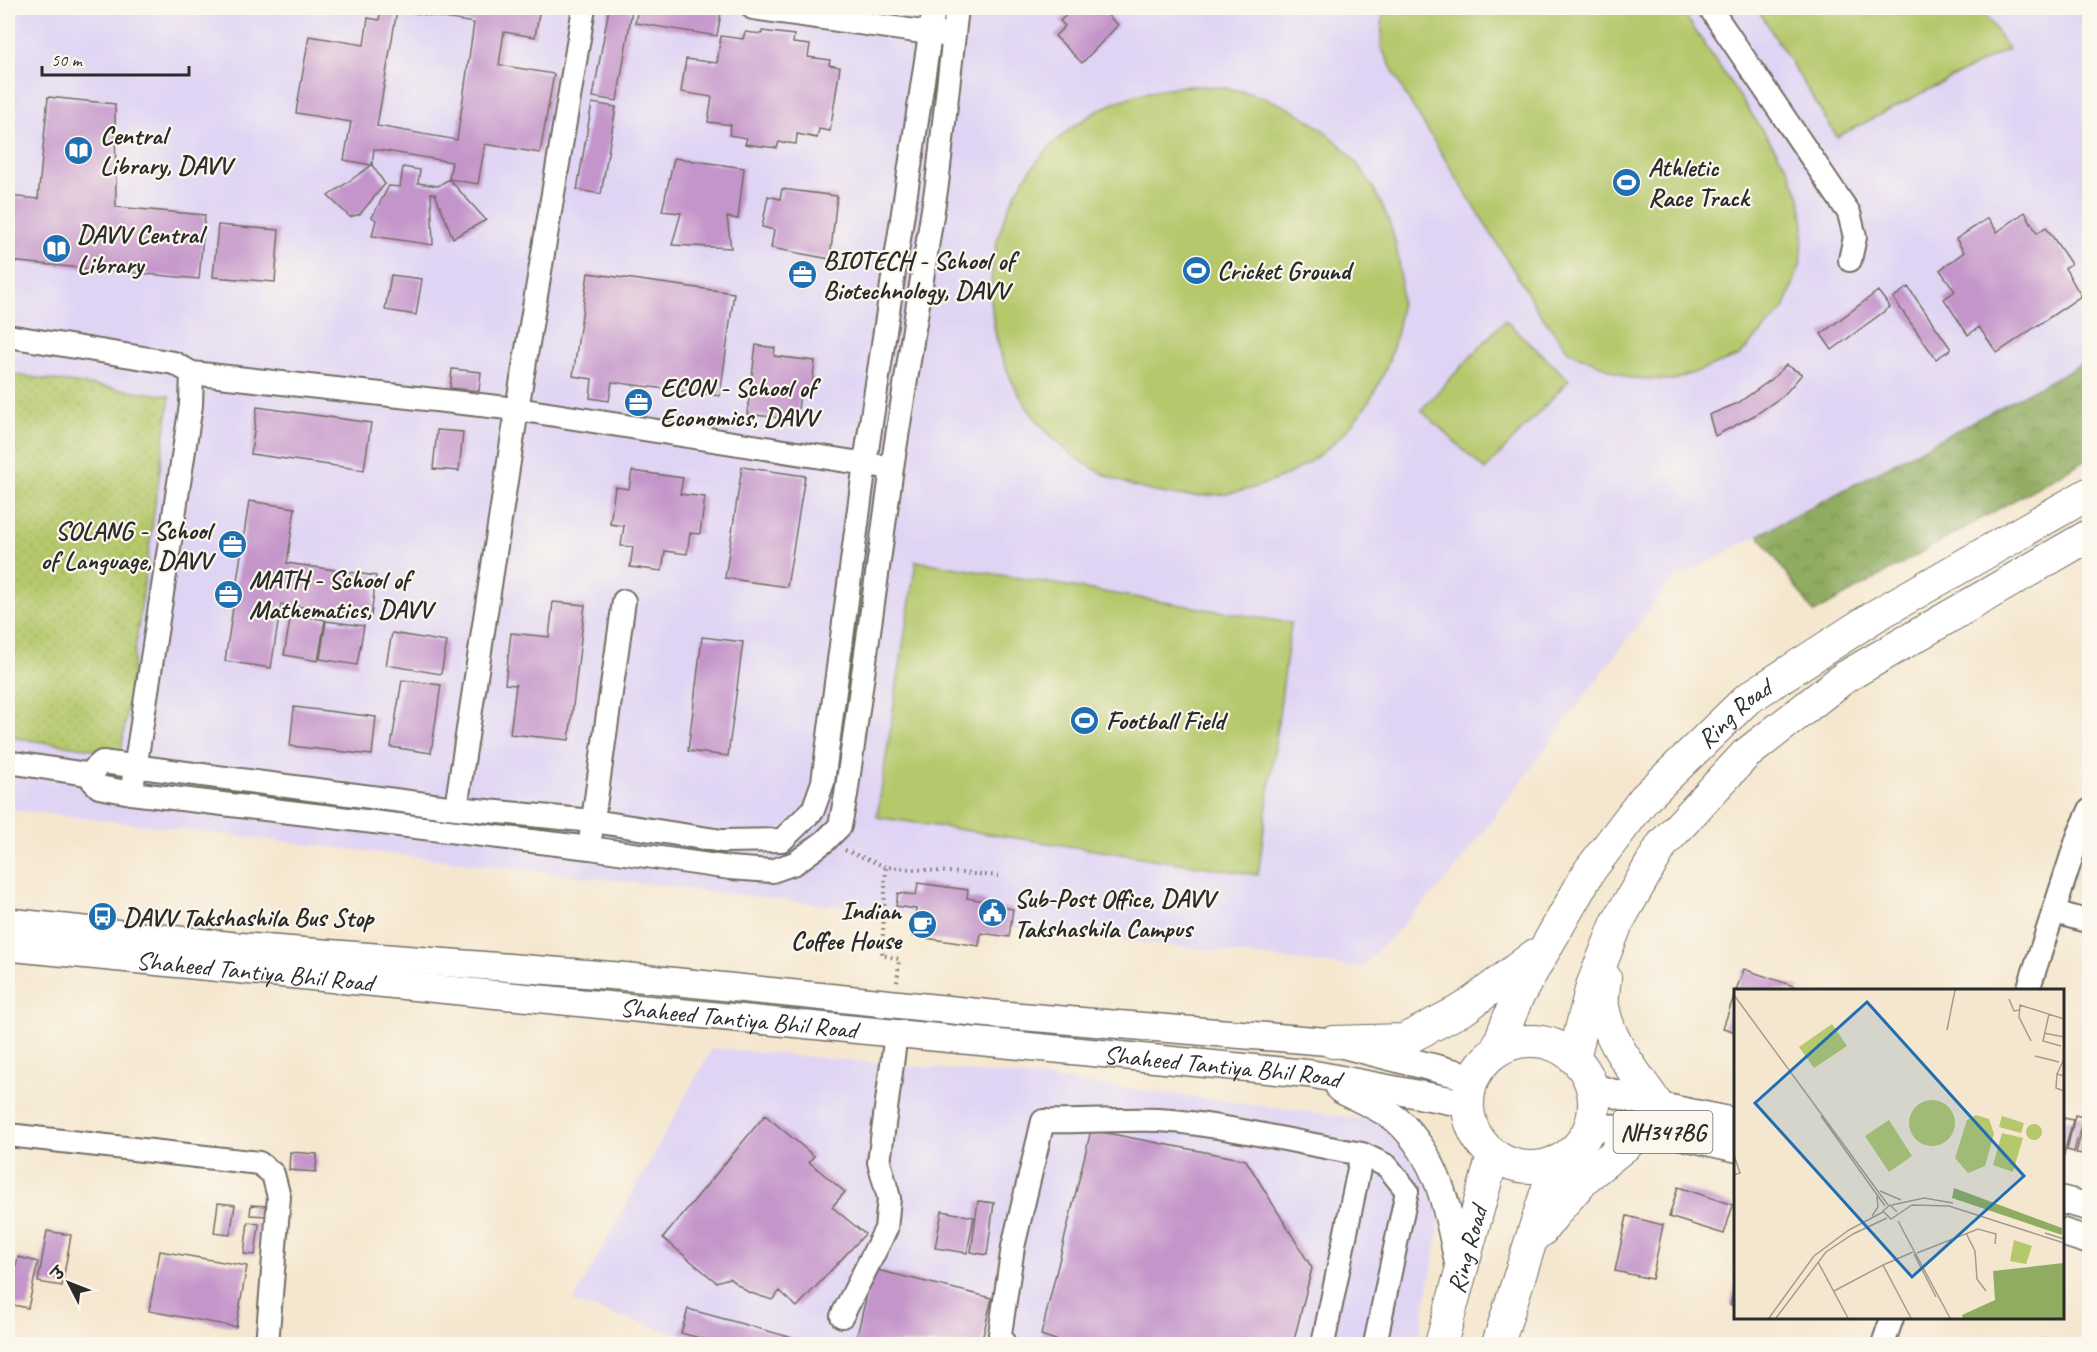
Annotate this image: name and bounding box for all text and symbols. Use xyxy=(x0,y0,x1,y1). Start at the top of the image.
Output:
scale bar xyxy=(42,39,189,77)
text: 50 m xyxy=(51,49,84,71)
place label: Central Library, DAVV xyxy=(100,119,236,182)
library icon: Central Library, DAVV xyxy=(63,134,95,166)
place label: Athletic Race Track xyxy=(1648,151,1751,214)
sports icon: Athletic Race Track xyxy=(1611,166,1643,198)
place label: DAVV Central Library xyxy=(77,218,208,281)
library icon: DAVV Central Library xyxy=(40,233,72,265)
place label: BIOTECH - School of Biotechnology, DAVV xyxy=(823,244,1020,307)
sports icon: Cricket Ground xyxy=(1180,254,1212,286)
place label: Cricket Ground xyxy=(1217,254,1355,287)
office icon: BIOTECH - School of Biotechnology, DAVV xyxy=(786,259,818,291)
place label: ECON - School of Economics, DAVV xyxy=(660,371,822,434)
office icon: ECON - School of Economics, DAVV xyxy=(623,386,655,418)
place label: SOLANG - School of Language, DAVV xyxy=(41,514,216,577)
office icon: SOLANG - School of Language, DAVV xyxy=(216,529,248,561)
place label: MATH - School of Mathematics, DAVV xyxy=(249,563,437,626)
office icon: MATH - School of Mathematics, DAVV xyxy=(212,578,244,610)
street label: Ring Road xyxy=(1690,670,1781,756)
sports icon: Football Field xyxy=(1069,704,1101,736)
place label: Football Field xyxy=(1106,704,1229,737)
place label: Sub-Post Office, DAVV Takshashila Campus xyxy=(1014,882,1219,945)
place label: Indian Coffee House xyxy=(791,894,903,957)
public building icon: Sub-Post Office, DAVV Takshashila Campus xyxy=(977,897,1009,929)
bus stop icon: DAVV Takshashila Bus Stop xyxy=(86,901,118,933)
place label: DAVV Takshashila Bus Stop xyxy=(123,901,375,934)
cafe icon: Indian Coffee House xyxy=(906,909,938,941)
street label: Shaheed Tantiya Bhil Road xyxy=(135,944,379,1000)
inset map xyxy=(1734,989,2064,1319)
street label: Shaheed Tantiya Bhil Road xyxy=(618,991,862,1047)
street label: Shaheed Tantiya Bhil Road xyxy=(1102,1038,1347,1097)
road number: NH347BG xyxy=(1614,1111,1712,1153)
street label: Ring Road xyxy=(1440,1199,1496,1297)
north arrow xyxy=(39,1253,99,1313)
text: उ xyxy=(46,1262,70,1286)

